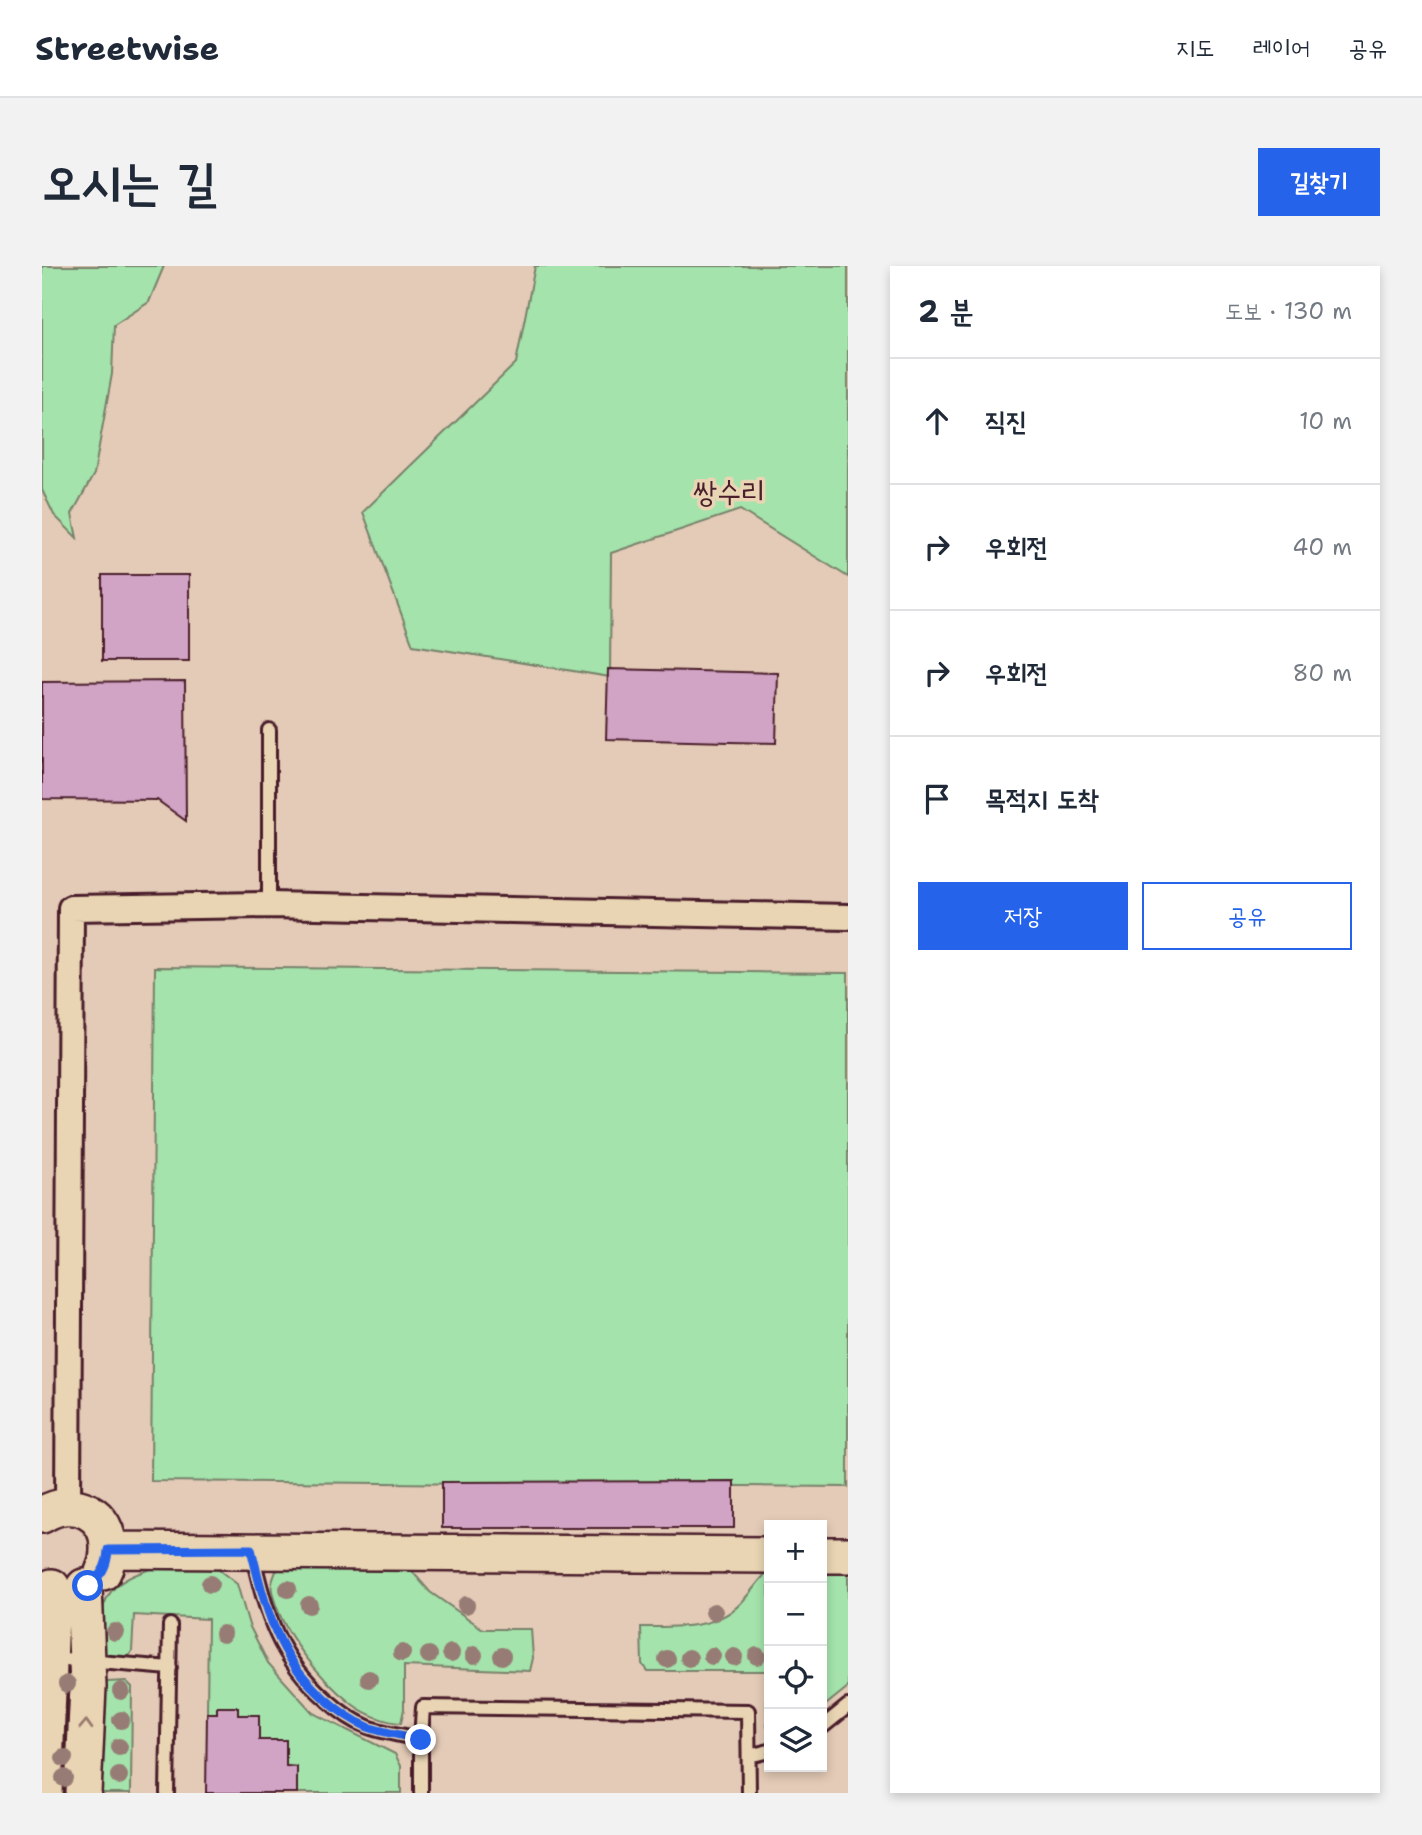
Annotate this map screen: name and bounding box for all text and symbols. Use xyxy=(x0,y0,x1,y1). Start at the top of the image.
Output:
text: Streetwise xyxy=(35,26,219,71)
text: 지도 xyxy=(1176,32,1214,64)
text: 레이어 xyxy=(1252,32,1310,64)
text: 공유 xyxy=(1348,32,1387,64)
button: 길찾기 xyxy=(1258,148,1380,216)
text: 오시는 길 xyxy=(42,149,217,215)
text: 2 분 xyxy=(918,291,973,332)
text: 도보 · 130 m xyxy=(1225,296,1352,326)
icon: ahead xyxy=(918,402,956,440)
text: 직진 xyxy=(985,403,1027,438)
text: 10 m xyxy=(1299,406,1352,436)
district label: 쌍수리 xyxy=(693,471,765,512)
icon: right xyxy=(918,528,956,566)
text: 우회전 xyxy=(985,529,1048,564)
text: 40 m xyxy=(1292,532,1352,562)
icon: right xyxy=(918,654,956,692)
text: 우회전 xyxy=(985,655,1048,690)
text: 80 m xyxy=(1293,658,1352,688)
icon: arrive xyxy=(918,780,956,818)
text: 목적지 도착 xyxy=(985,781,1099,816)
button: 저장 xyxy=(918,882,1128,950)
button: 공유 xyxy=(1142,882,1352,950)
map controls xyxy=(764,1520,827,1772)
button: + xyxy=(764,1520,827,1583)
route start xyxy=(72,1570,103,1601)
button: − xyxy=(764,1583,827,1646)
button: locate xyxy=(764,1646,827,1709)
button: layers xyxy=(764,1709,827,1772)
one-way arrow xyxy=(79,1719,94,1730)
route end xyxy=(405,1724,436,1755)

